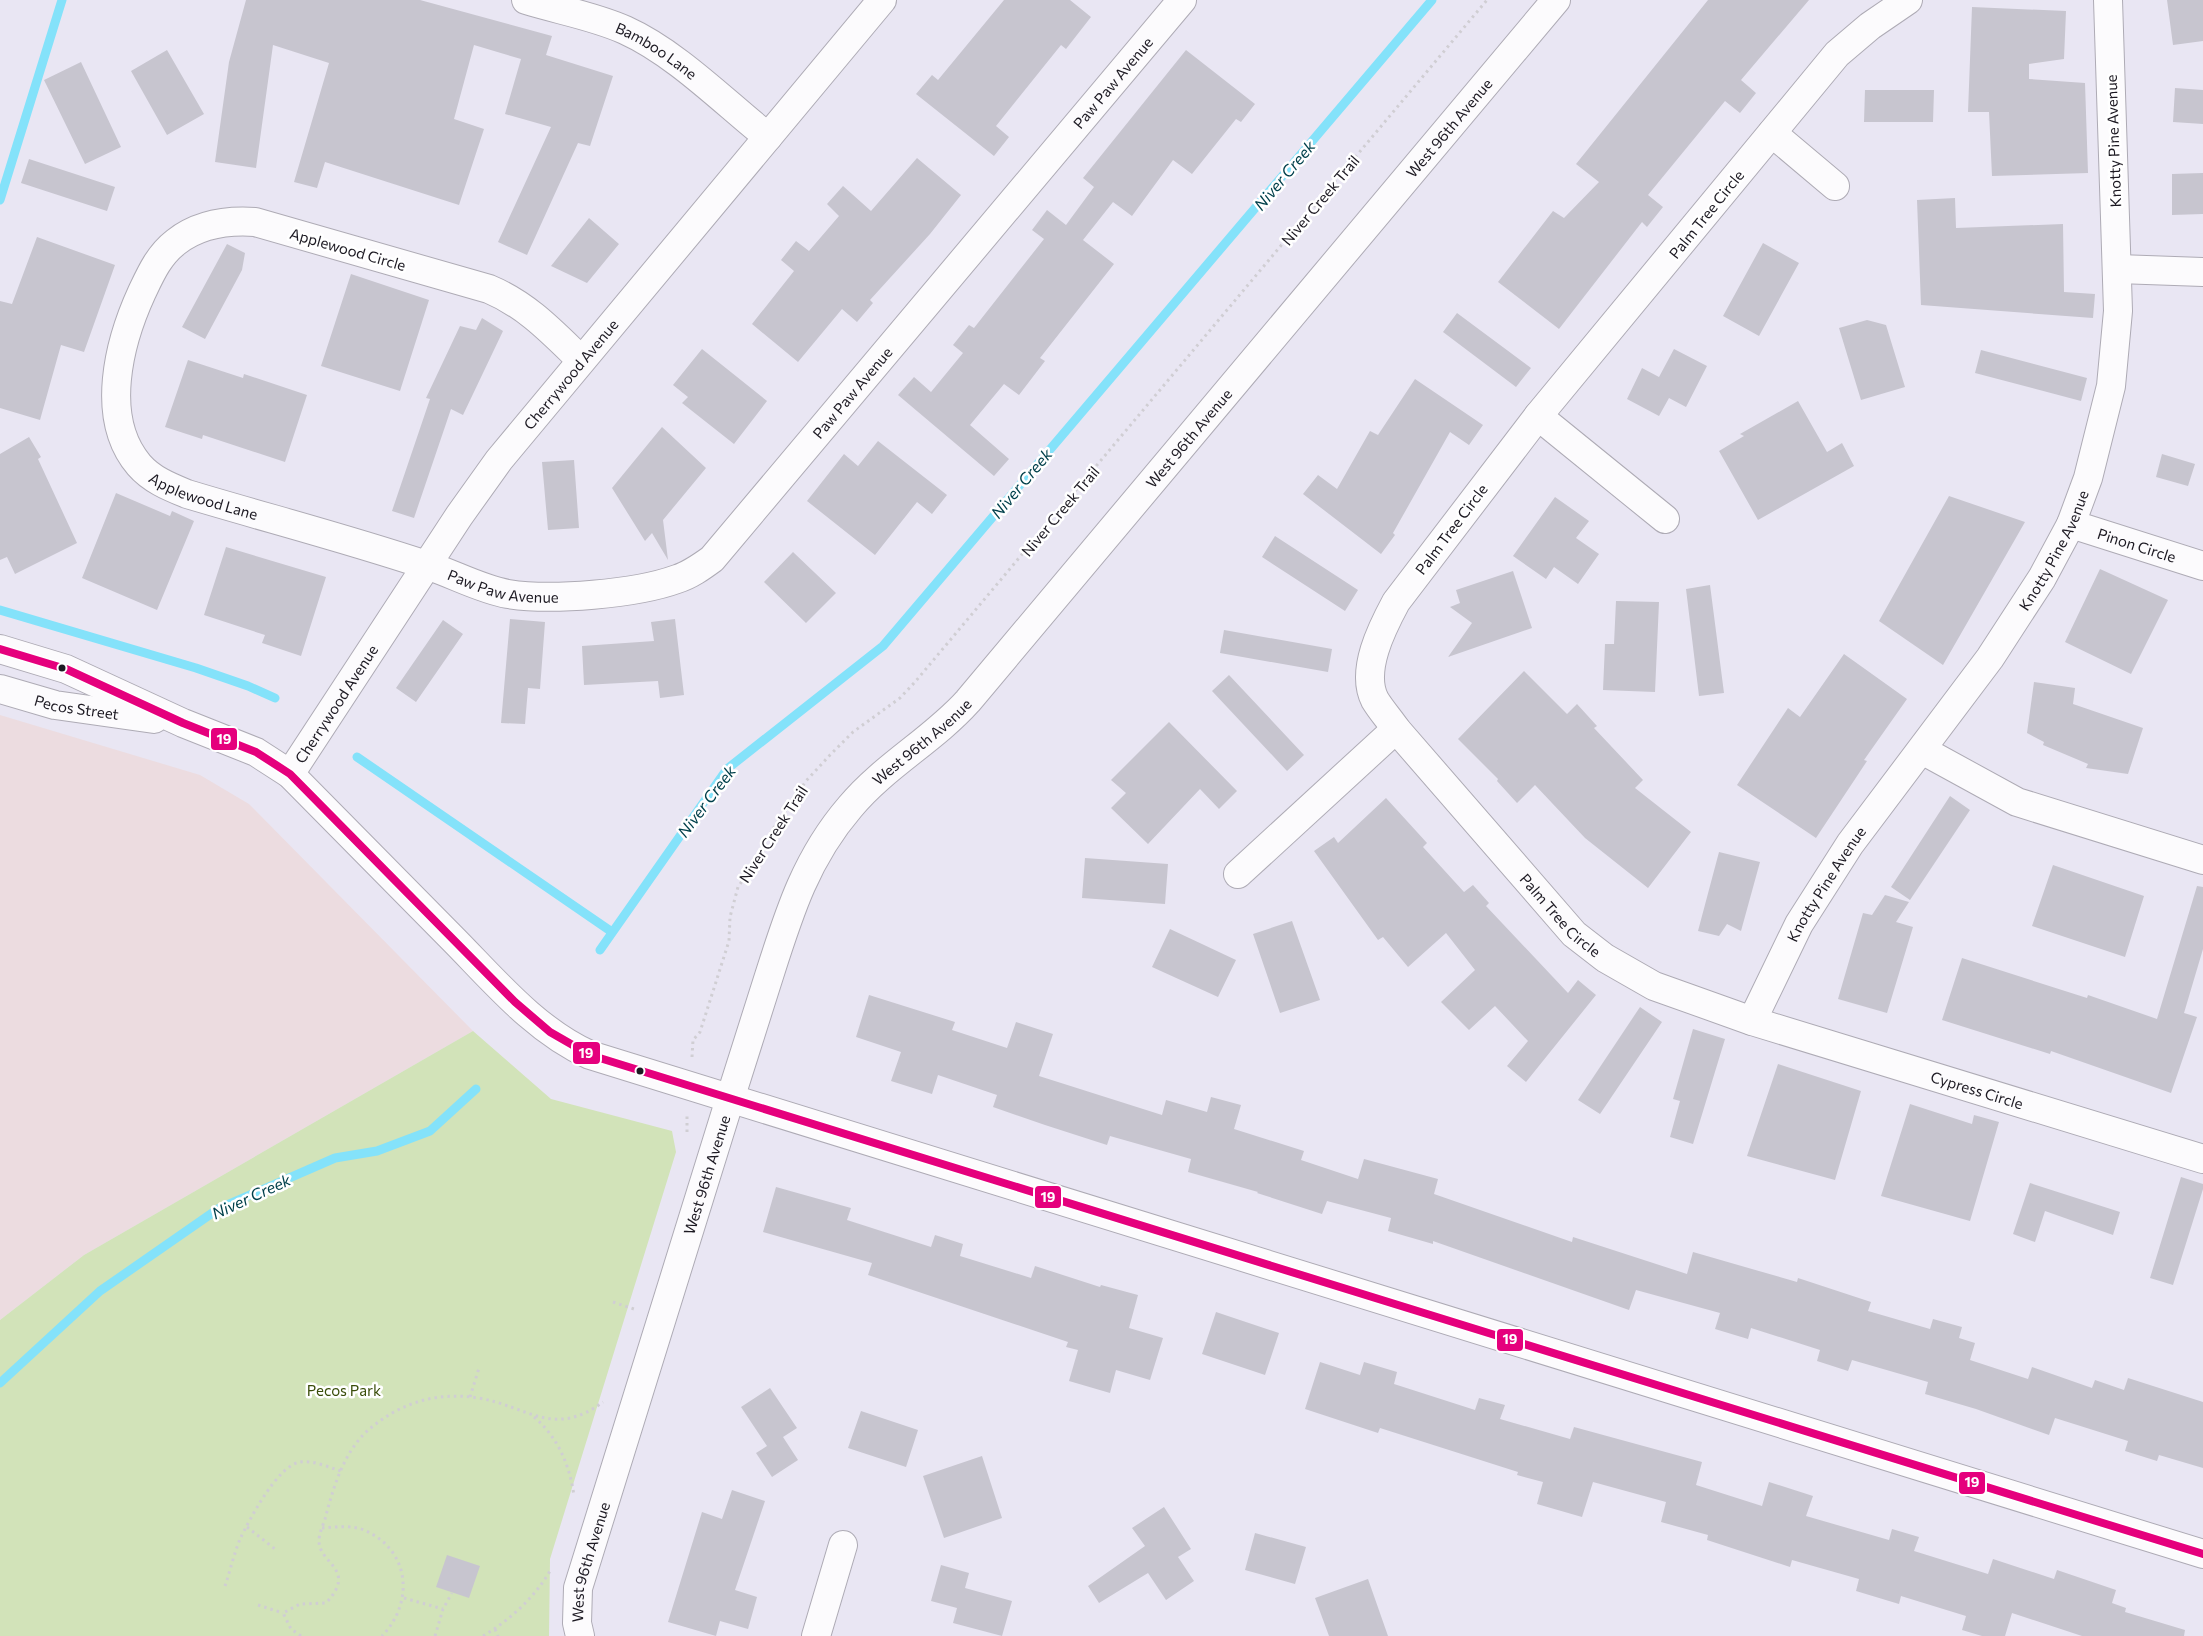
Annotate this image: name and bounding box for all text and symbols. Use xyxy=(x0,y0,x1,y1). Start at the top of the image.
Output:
street label: Bamboo Lane xyxy=(613,18,701,83)
street label: Paw Paw Avenue xyxy=(1069,33,1156,132)
street label: West 96th Avenue xyxy=(1402,74,1496,181)
street label: Knotty Pine Avenue xyxy=(2102,74,2124,208)
water label: Niver Creek xyxy=(1249,136,1319,214)
street label: Niver Creek Trail xyxy=(1277,151,1363,249)
street label: Palm Tree Circle xyxy=(1665,166,1747,262)
street label: Applewood Circle xyxy=(288,224,408,274)
street label: Cherrywood Avenue xyxy=(519,315,622,433)
street label: Paw Paw Avenue xyxy=(808,343,896,442)
street label: West 96th Avenue xyxy=(1142,385,1235,491)
water label: Niver Creek xyxy=(986,444,1056,522)
street label: Niver Creek Trail xyxy=(1017,462,1103,560)
street label: Applewood Lane xyxy=(146,468,260,523)
street label: Palm Tree Circle xyxy=(1411,480,1491,578)
street label: Knotty Pine Avenue xyxy=(2015,488,2092,614)
street label: Pinon Circle xyxy=(2095,524,2178,566)
street label: Paw Paw Avenue xyxy=(445,565,559,606)
street label: Cherrywood Avenue xyxy=(291,641,381,766)
unlabelled marker xyxy=(57,663,67,673)
street label: Pecos Street xyxy=(32,690,120,723)
street label: West 96th Avenue xyxy=(868,695,975,788)
line badge: 19 xyxy=(210,727,238,751)
text: 19 xyxy=(217,730,232,747)
water label: Niver Creek xyxy=(673,761,739,841)
street label: Niver Creek Trail xyxy=(735,782,811,886)
street label: Knotty Pine Avenue xyxy=(1783,823,1869,944)
street label: Palm Tree Circle xyxy=(1516,870,1604,960)
line badge: 19 xyxy=(572,1041,601,1065)
text: 19 xyxy=(579,1044,594,1061)
unlabelled marker xyxy=(635,1066,645,1076)
street label: Cypress Circle xyxy=(1929,1067,2026,1112)
street label: West 96th Avenue xyxy=(679,1113,733,1237)
water label: Niver Creek xyxy=(209,1169,294,1223)
line badge: 19 xyxy=(1034,1185,1062,1209)
text: 19 xyxy=(1041,1188,1056,1205)
line badge: 19 xyxy=(1496,1328,1524,1352)
text: 19 xyxy=(1503,1330,1518,1347)
park label: Pecos Park xyxy=(307,1381,381,1399)
line badge: 19 xyxy=(1958,1471,1986,1495)
text: 19 xyxy=(1965,1473,1980,1490)
street label: West 96th Avenue xyxy=(568,1500,613,1623)

